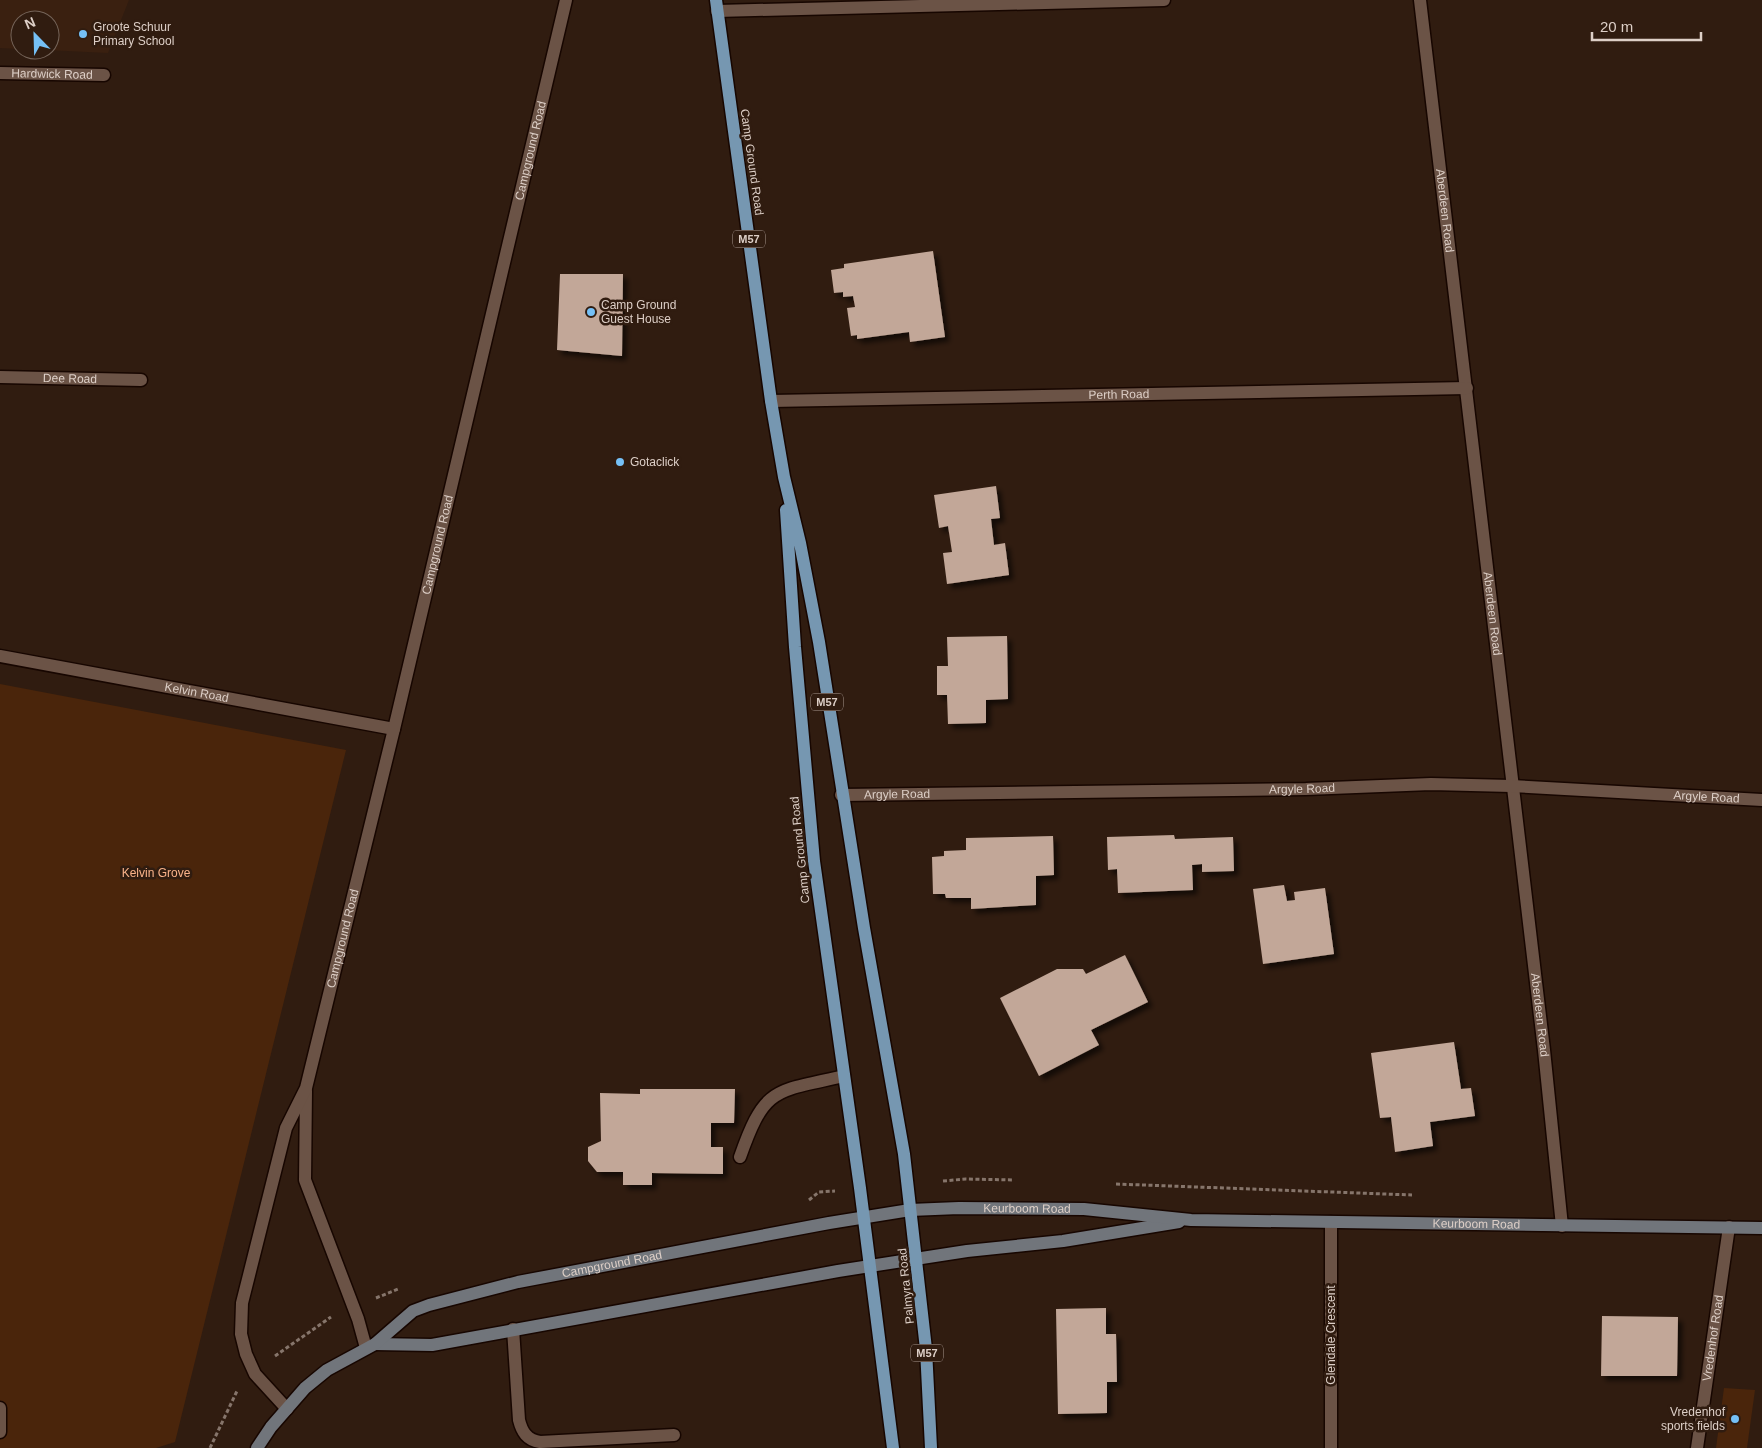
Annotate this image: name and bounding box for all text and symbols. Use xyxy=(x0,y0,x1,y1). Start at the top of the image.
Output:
north arrow xyxy=(10,10,60,60)
scale bar xyxy=(1592,10,1701,42)
text: N xyxy=(22,14,38,32)
text: 20 m xyxy=(1600,18,1633,35)
place label: Groote Schuur Primary School xyxy=(93,20,174,48)
marker: Groote Schuur Primary School xyxy=(77,28,89,40)
street label: Hardwick Road xyxy=(11,66,93,82)
street label: Campground Road xyxy=(512,100,549,202)
street label: Camp Ground Road xyxy=(738,108,766,216)
street label: Aberdeen Road xyxy=(1433,168,1457,253)
road number: M57 xyxy=(733,230,765,248)
place label: Camp Ground Guest House xyxy=(601,298,676,326)
marker: Camp Ground Guest House xyxy=(585,306,597,318)
street label: Dee Road xyxy=(43,371,97,386)
street label: Perth Road xyxy=(1088,387,1149,402)
place label: Gotaclick xyxy=(630,455,680,469)
marker: Gotaclick xyxy=(614,456,626,468)
street label: Campground Road xyxy=(419,494,456,596)
street label: Aberdeen Road xyxy=(1481,571,1504,656)
street label: Kelvin Road xyxy=(164,680,230,705)
road number: M57 xyxy=(811,694,843,710)
street label: Argyle Road xyxy=(1269,781,1335,796)
street label: Argyle Road xyxy=(864,787,930,802)
street label: Argyle Road xyxy=(1673,788,1740,806)
street label: Camp Ground Road xyxy=(787,796,813,904)
park label: Kelvin Grove xyxy=(122,866,191,880)
street label: Campground Road xyxy=(324,888,362,990)
street label: Aberdeen Road xyxy=(1528,972,1552,1057)
street label: Keurboom Road xyxy=(983,1201,1071,1216)
street label: Keurboom Road xyxy=(1433,1216,1520,1232)
street label: Palmyra Road xyxy=(895,1247,917,1325)
street label: Campground Road xyxy=(561,1248,663,1281)
street label: Glendale Crescent xyxy=(1324,1285,1338,1385)
street label: Vredenhof Road xyxy=(1700,1294,1726,1382)
road number: M57 xyxy=(911,1345,943,1362)
place label: Vredenhof sports fields xyxy=(1661,1405,1726,1433)
marker: Vredenhof sports fields xyxy=(1729,1413,1741,1425)

